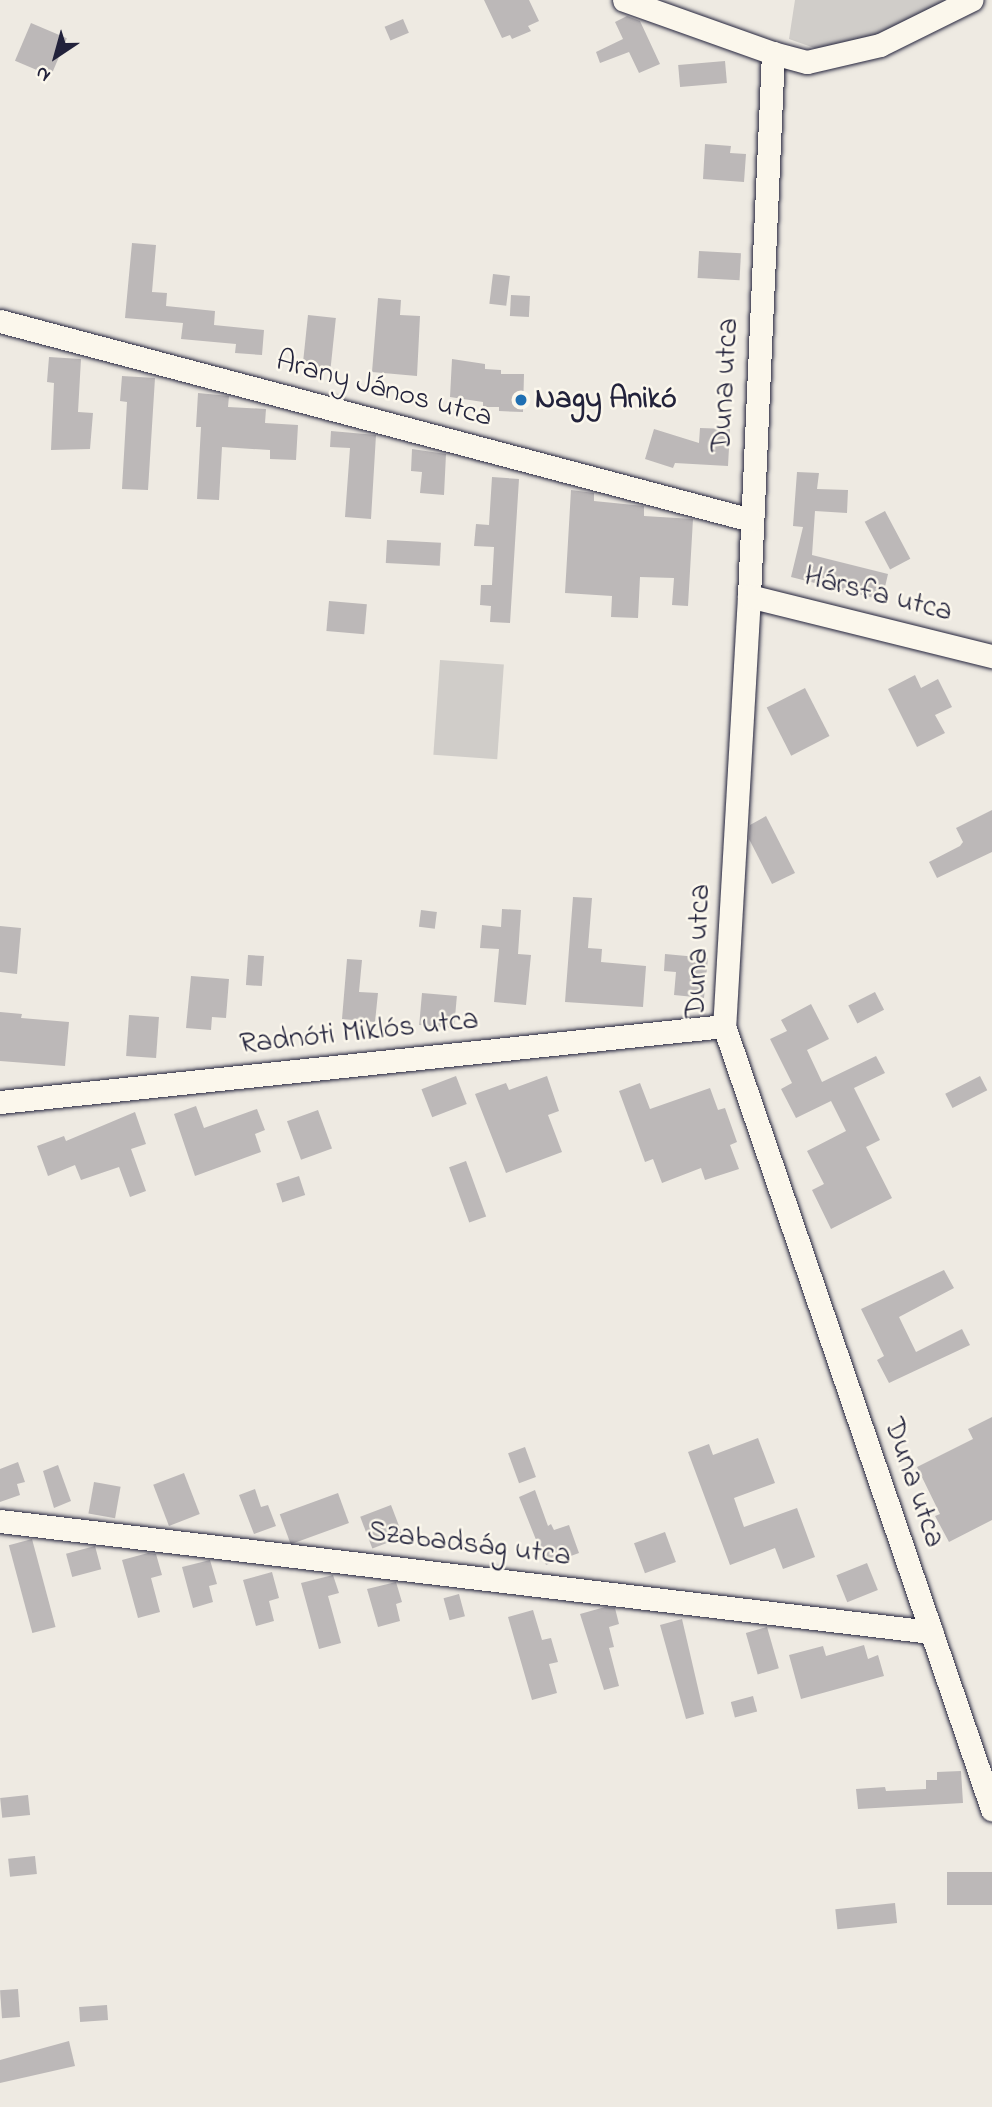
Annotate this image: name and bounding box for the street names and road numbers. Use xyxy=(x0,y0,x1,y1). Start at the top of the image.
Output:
street label: Duna utca xyxy=(705,317,747,453)
street label: Arany János utca xyxy=(272,344,496,436)
street label: Hársfa utca xyxy=(800,559,956,631)
street label: Duna utca xyxy=(679,883,719,1019)
street label: Radnóti Miklós utca xyxy=(238,1003,480,1063)
street label: Duna utca xyxy=(874,1414,952,1552)
street label: Szabadság utca xyxy=(365,1515,573,1575)

